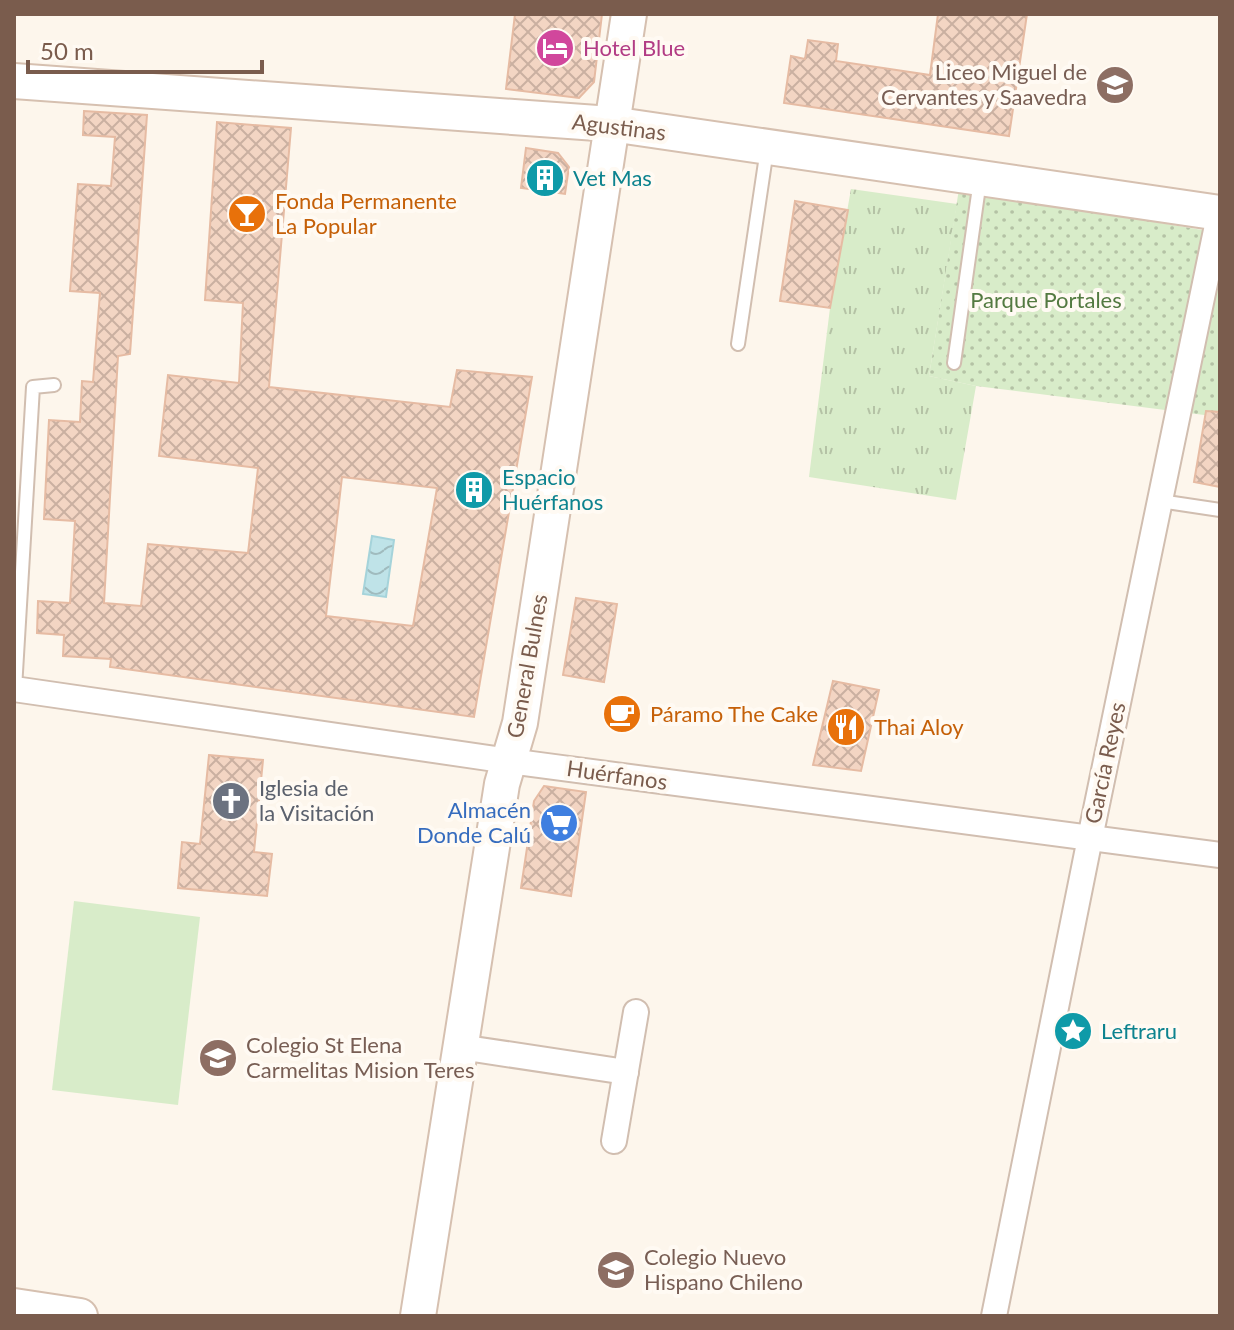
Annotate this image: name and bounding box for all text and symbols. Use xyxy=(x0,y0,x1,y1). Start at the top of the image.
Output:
scale bar xyxy=(28,24,262,74)
hotel icon: Hotel Blue xyxy=(534,27,576,69)
place label: Hotel Blue xyxy=(583,34,685,61)
text: 50 m xyxy=(40,36,94,65)
place label: Liceo Miguel de Cervantes y Saavedra xyxy=(881,58,1087,110)
school or university icon: Liceo Miguel de Cervantes y Saavedra xyxy=(1094,64,1136,106)
street label: Agustinas xyxy=(571,107,668,146)
building icon: Vet Mas xyxy=(524,157,566,199)
place label: Vet Mas xyxy=(573,164,652,191)
place label: Fonda Permanente La Popular xyxy=(275,187,457,239)
bar icon: Fonda Permanente La Popular xyxy=(226,193,268,235)
park label: Parque Portales xyxy=(970,286,1122,313)
place label: Espacio Huérfanos xyxy=(502,463,603,515)
building icon: Espacio Huérfanos xyxy=(453,469,495,511)
street label: General Bulnes xyxy=(501,592,552,740)
cafe icon: Páramo The Cake xyxy=(601,693,643,735)
place label: Páramo The Cake xyxy=(650,700,818,727)
street label: García Reyes xyxy=(1078,700,1131,826)
restaurant icon: Thai Aloy xyxy=(825,706,867,748)
place label: Thai Aloy xyxy=(874,713,964,740)
street label: Huérfanos xyxy=(565,754,669,795)
place label: Iglesia de la Visitación xyxy=(259,774,374,826)
church icon: Iglesia de la Visitación xyxy=(210,780,252,822)
place label: Almacén Donde Calú xyxy=(417,796,531,848)
supermarket icon: Almacén Donde Calú xyxy=(538,802,580,844)
place icon: Leftraru xyxy=(1052,1010,1094,1052)
place label: Leftraru xyxy=(1101,1017,1177,1044)
place label: Colegio St Elena Carmelitas Mision Teres xyxy=(246,1031,475,1083)
school or university icon: Colegio St Elena Carmelitas Mision Teres xyxy=(197,1037,239,1079)
place label: Colegio Nuevo Hispano Chileno xyxy=(644,1243,803,1295)
school or university icon: Colegio Nuevo Hispano Chileno xyxy=(595,1249,637,1291)

